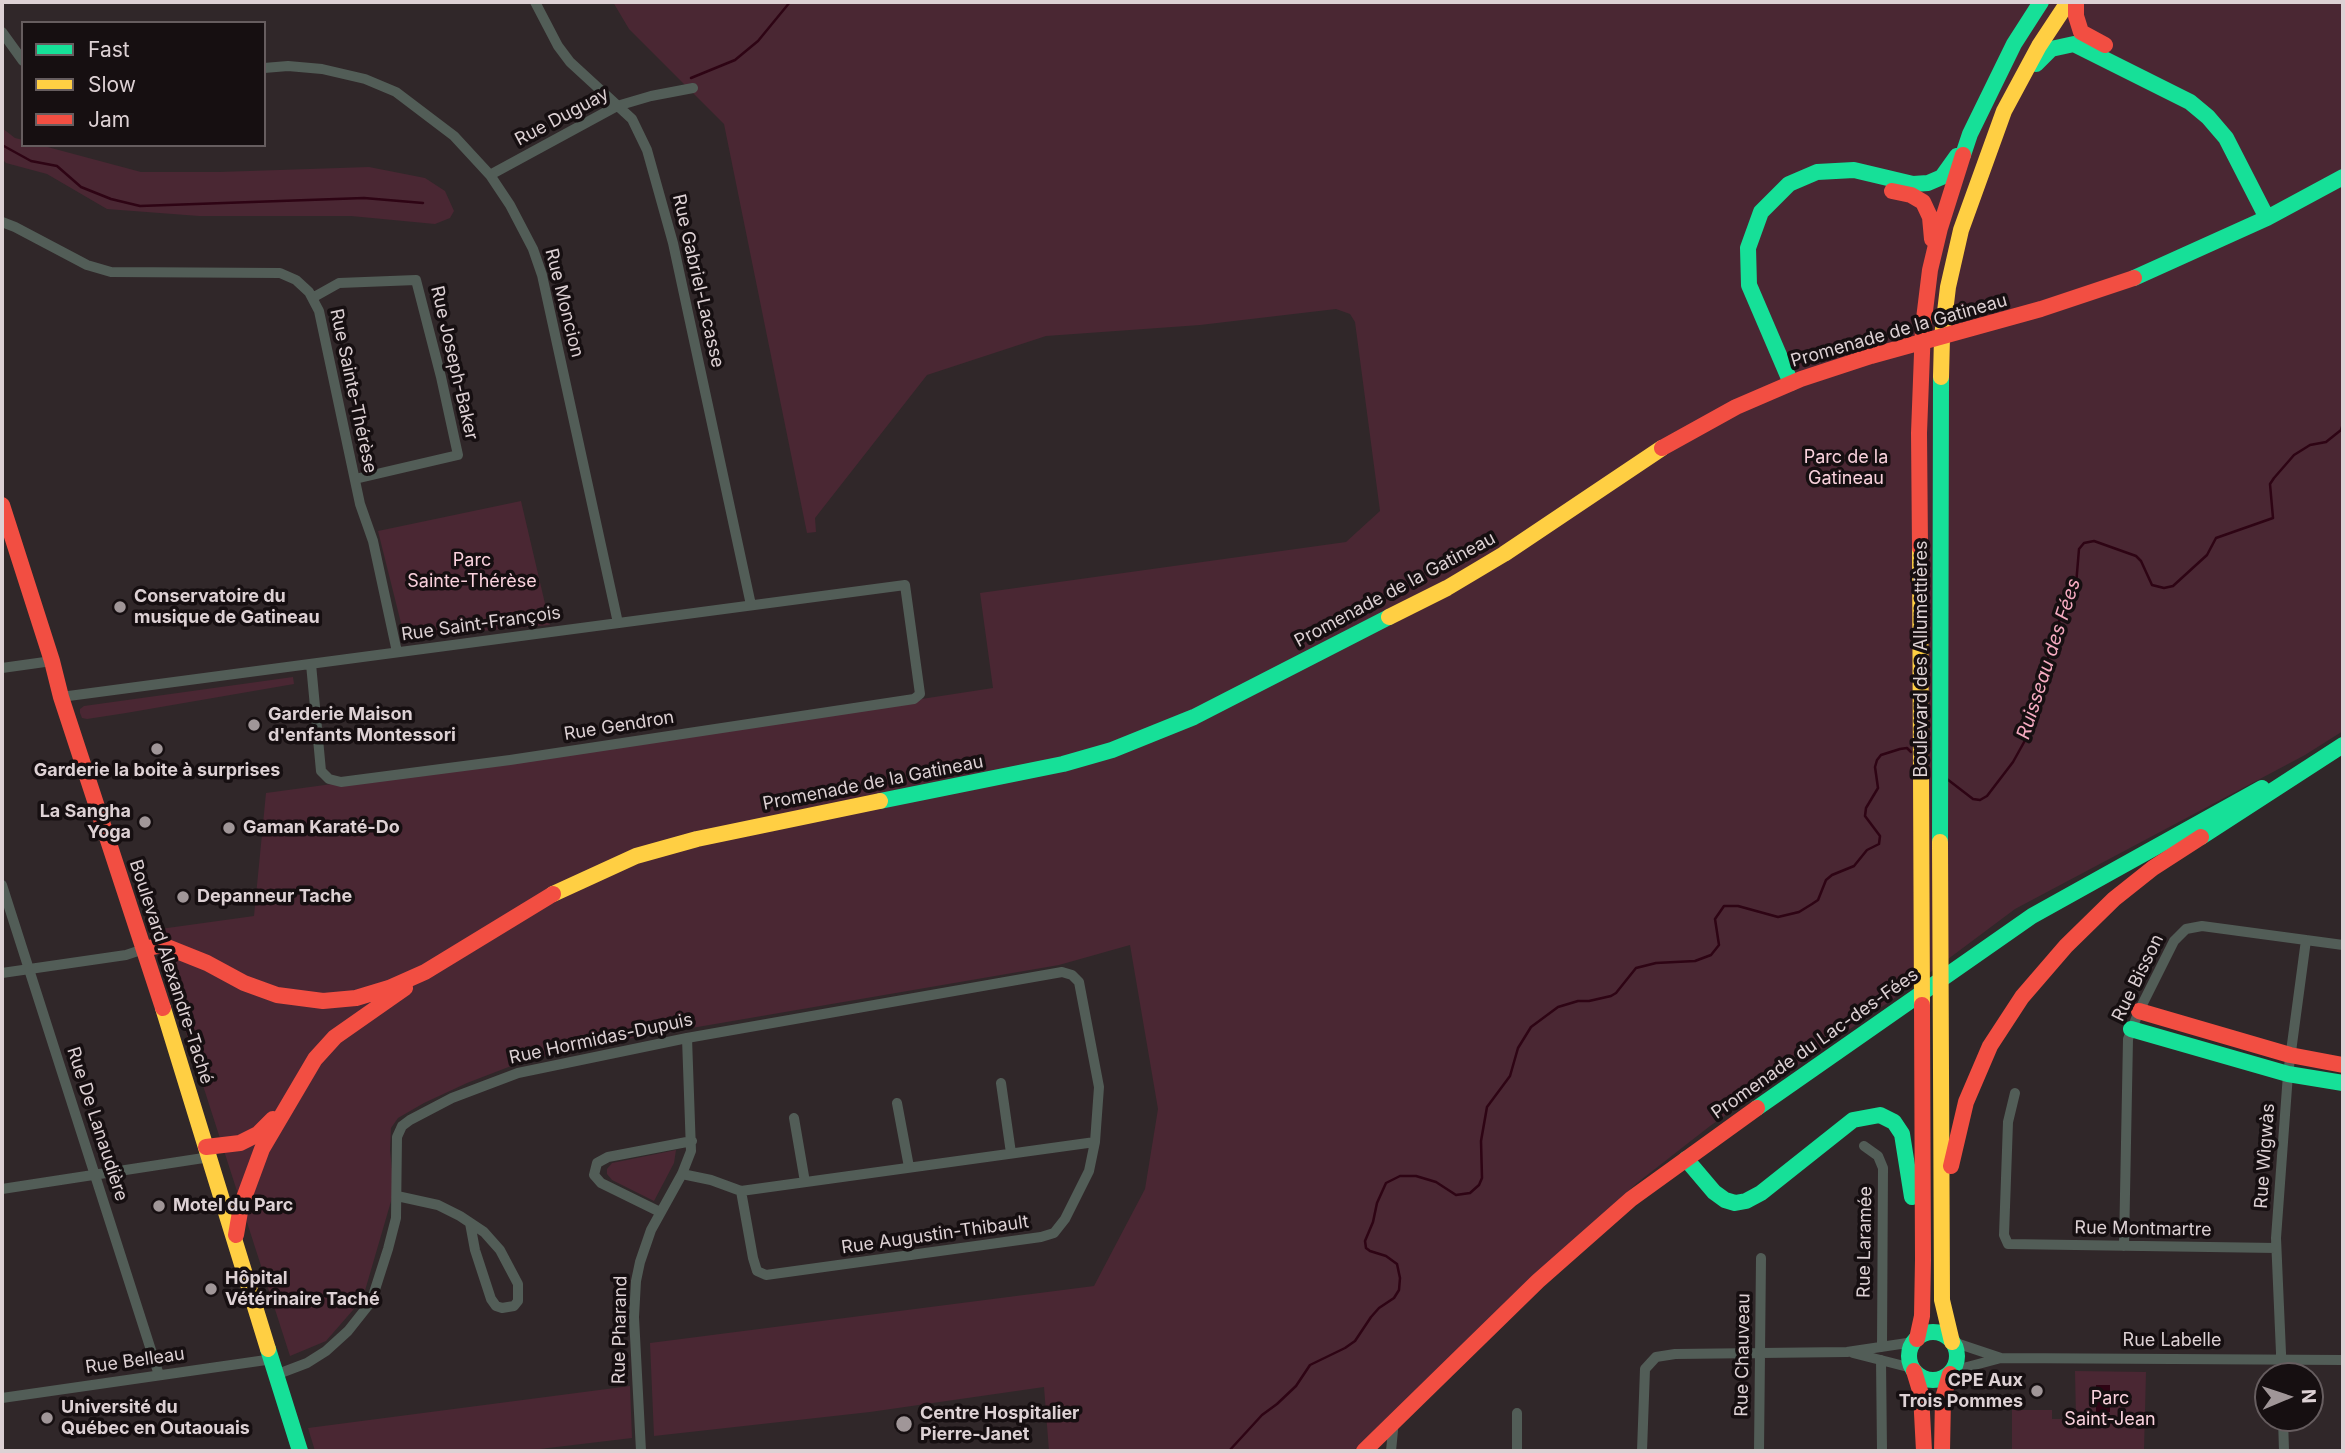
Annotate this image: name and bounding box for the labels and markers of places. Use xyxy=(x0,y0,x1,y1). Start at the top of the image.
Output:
place label: Conservatoire du musique de Gatineau xyxy=(134,586,320,628)
marker: Conservatoire du musique de Gatineau xyxy=(112,599,128,615)
place label: Garderie Maison d'enfants Montessori xyxy=(268,704,456,746)
marker: Garderie Maison d'enfants Montessori xyxy=(246,717,262,733)
marker: Garderie la boite à surprises xyxy=(149,741,165,757)
place label: Garderie la boite à surprises xyxy=(34,760,280,782)
place label: La Sangha Yoga xyxy=(40,801,131,844)
marker: La Sangha Yoga xyxy=(137,814,153,830)
place label: Gaman Karaté-Do xyxy=(243,817,400,839)
marker: Gaman Karaté-Do xyxy=(221,820,237,836)
place label: Depanneur Tache xyxy=(197,886,352,908)
marker: Depanneur Tache xyxy=(175,889,191,905)
place label: Motel du Parc xyxy=(173,1195,293,1217)
marker: Motel du Parc xyxy=(151,1198,167,1214)
place label: Hôpital Vétérinaire Taché xyxy=(225,1268,380,1310)
marker: Hôpital Vétérinaire Taché xyxy=(203,1281,219,1297)
place label: CPE Aux Trois Pommes xyxy=(1899,1370,2023,1412)
marker: CPE Aux Trois Pommes xyxy=(2029,1383,2045,1399)
place label: Université du Québec en Outaouais xyxy=(61,1397,250,1440)
place label: Centre Hospitalier Pierre-Janet xyxy=(920,1403,1079,1446)
marker: Université du Québec en Outaouais xyxy=(39,1410,55,1426)
marker: Centre Hospitalier Pierre-Janet xyxy=(894,1414,914,1434)

